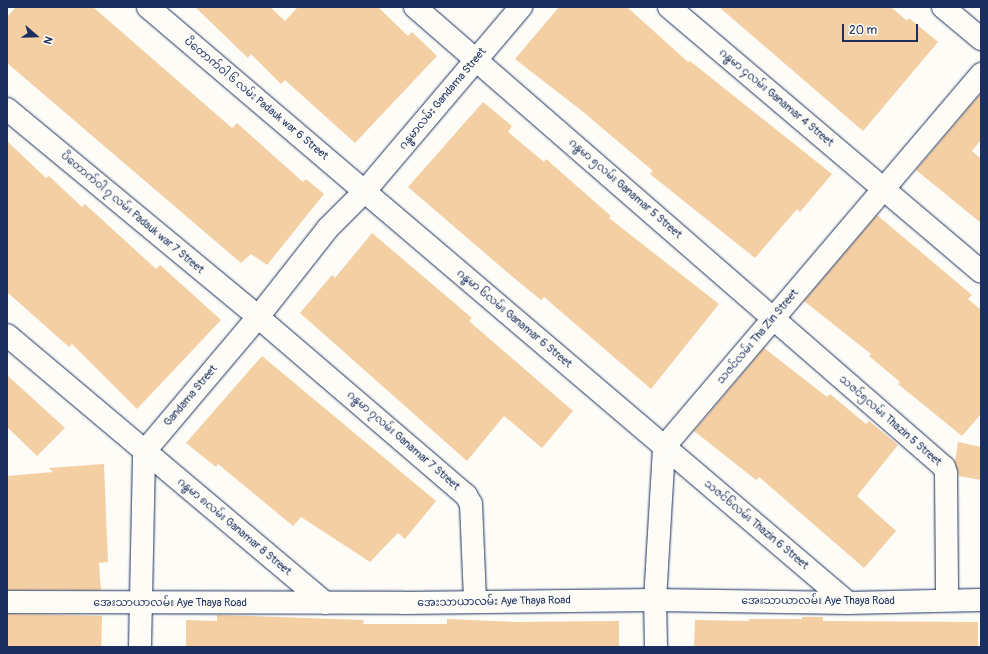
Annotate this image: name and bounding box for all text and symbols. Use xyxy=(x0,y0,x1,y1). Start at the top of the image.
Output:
north arrow xyxy=(16,16,56,56)
scale bar xyxy=(844,16,920,42)
text: 20 m xyxy=(849,23,877,38)
text: N xyxy=(40,35,55,46)
street label: ပိတောက်ဝါ ၆ လမ်း Padauk war 6 Street xyxy=(181,35,331,163)
street label: ဂန္ဓမာလမ်း Gandama Street xyxy=(397,45,489,153)
street label: ဂန္ဓမာ ၄လမ်း Ganamar 4 Street xyxy=(716,46,836,150)
street label: ဂန္ဓမာ ၅လမ်း Ganamar 5 Street xyxy=(566,136,684,242)
street label: ပိတောက်ဝါ ၇ လမ်း Padauk war 7 Street xyxy=(58,149,206,277)
street label: ဂန္ဓမာ ၆လမ်း Ganamar 6 Street xyxy=(454,267,574,371)
street label: သဇင်လမ်း Tha Zin Street xyxy=(714,287,802,387)
street label: Gandama Street xyxy=(162,363,220,429)
street label: သဇင်၅လမ်း Thazin 5 Street xyxy=(836,373,944,469)
street label: ဂန္ဓမာ ၇လမ်း Ganamar 7 Street xyxy=(344,388,462,494)
street label: ဂန္ဓမာ ၈လမ်း Ganamar 8 Street xyxy=(174,475,294,579)
street label: သဇင်၆လမ်း Thazin 6 Street xyxy=(701,477,811,573)
street label: အေးသာယာလမ်း Aye Thaya Road xyxy=(417,594,571,610)
street label: အေးသာယာလမ်း Aye Thaya Road xyxy=(741,594,895,608)
street label: အေးသာယာလမ်း Aye Thaya Road xyxy=(93,596,247,610)

